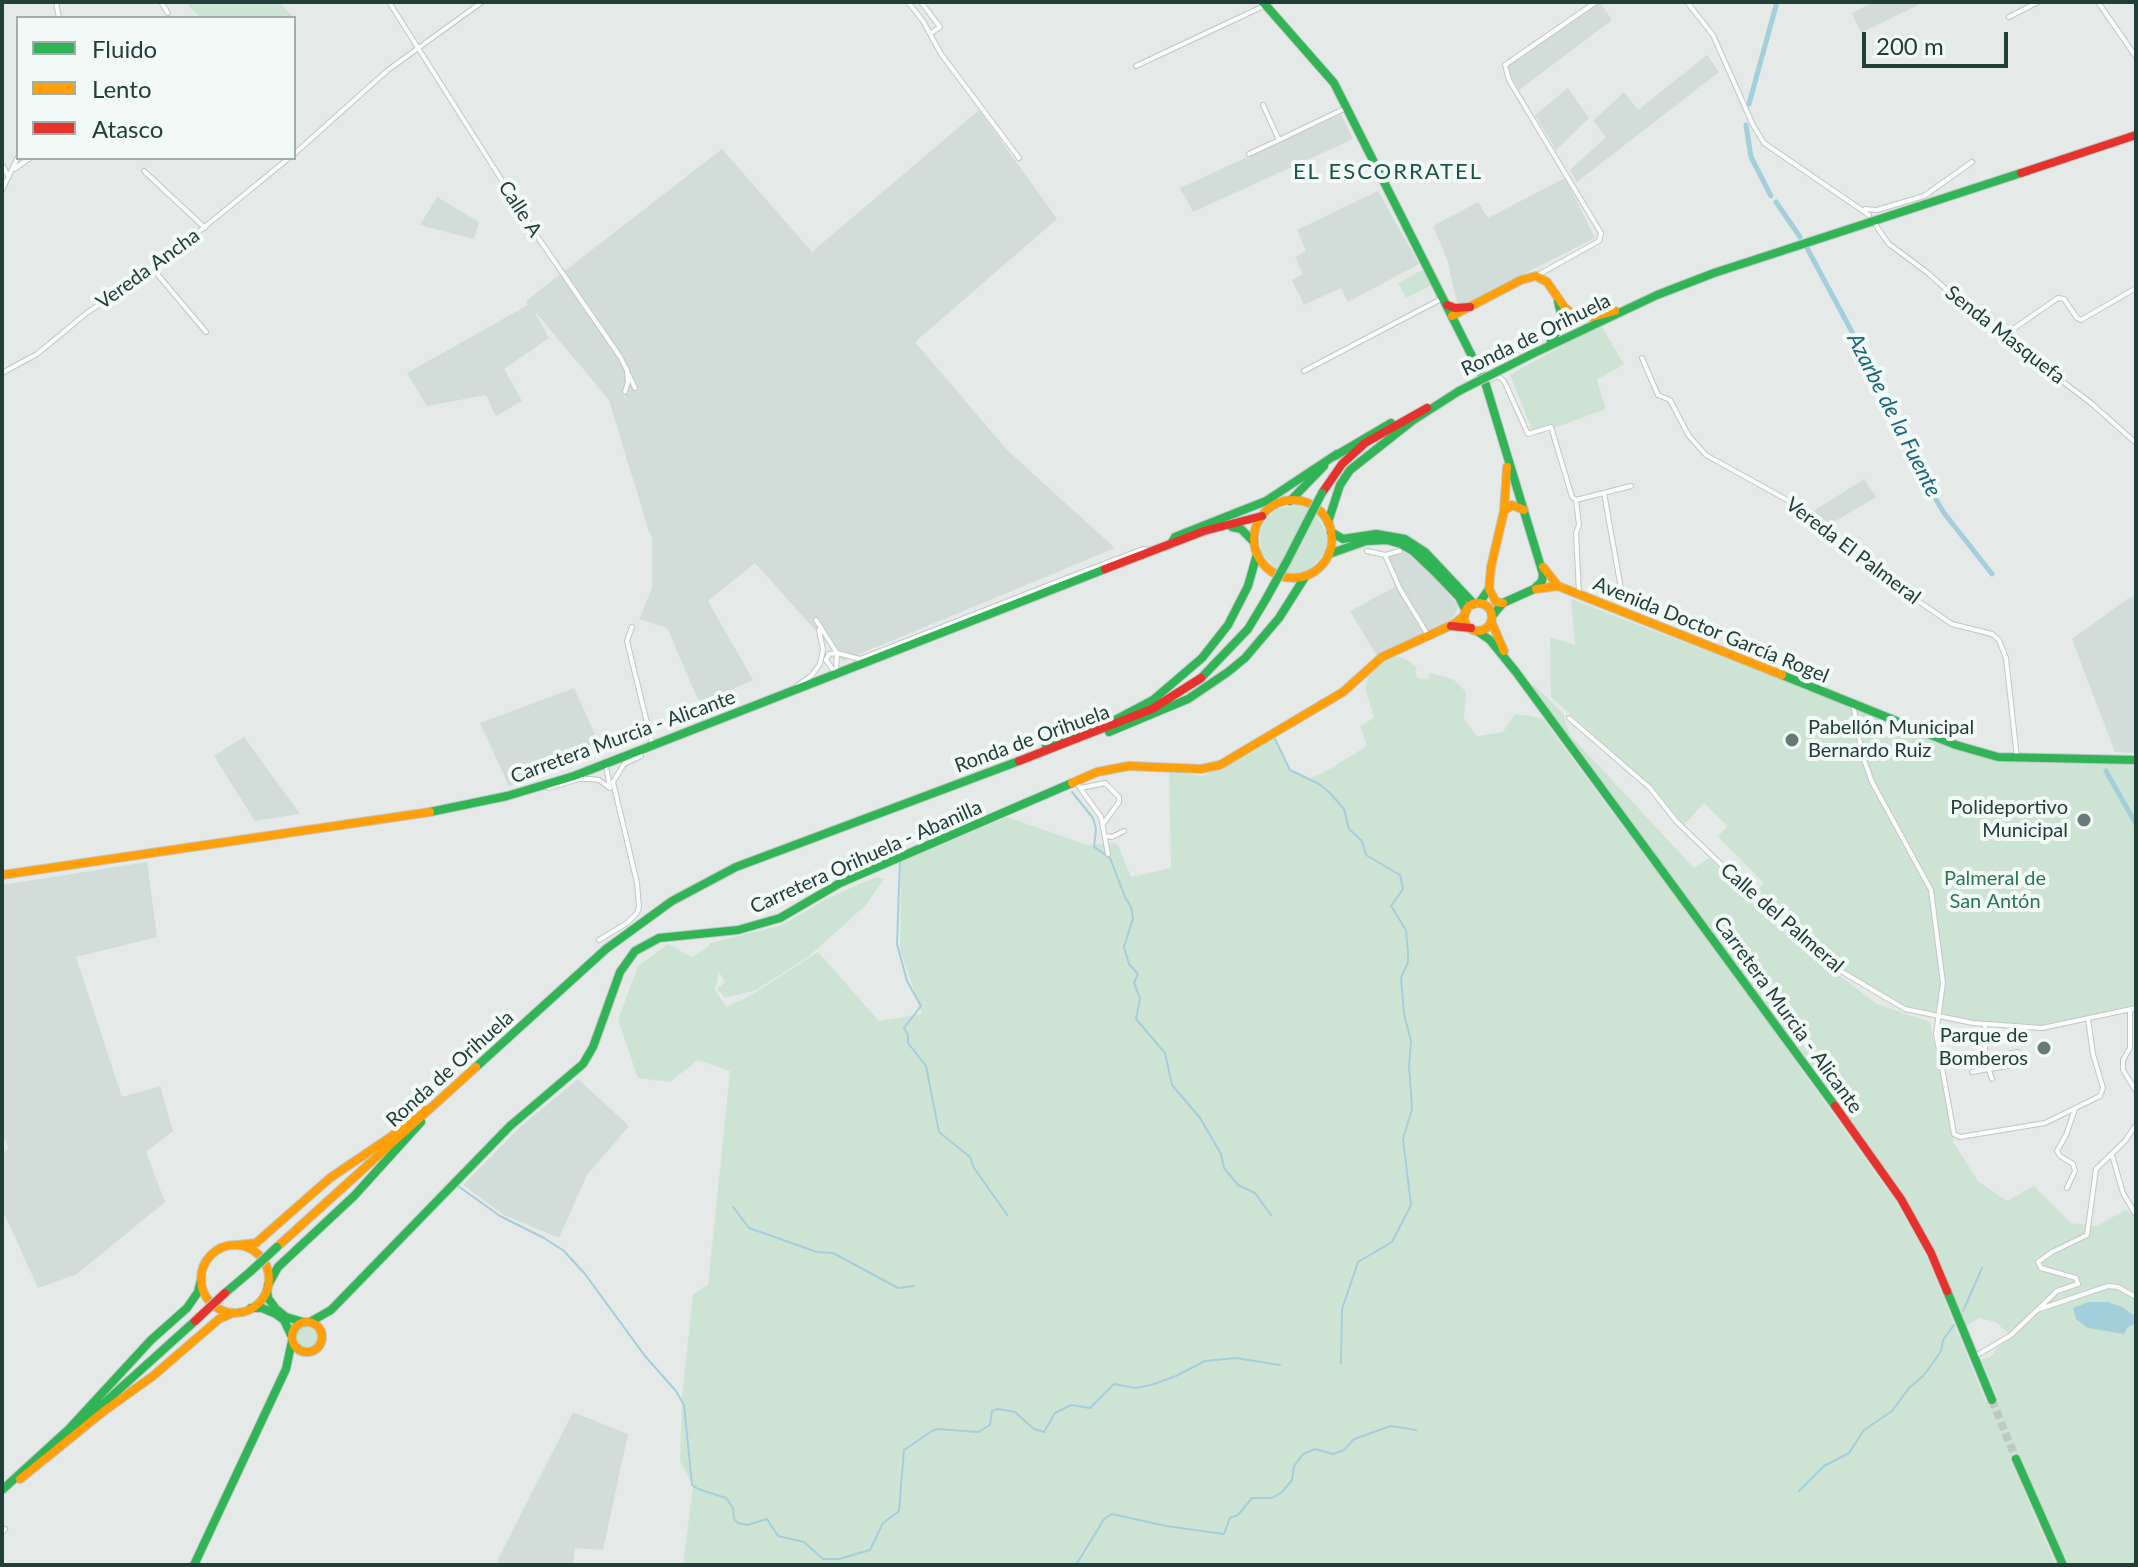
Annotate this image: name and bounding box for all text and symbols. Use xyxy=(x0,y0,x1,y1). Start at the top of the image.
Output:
legend xyxy=(16,16,296,160)
scale bar xyxy=(1866,16,2012,66)
text: 200 m xyxy=(1876,31,1944,60)
text: Fluido xyxy=(92,34,157,63)
text: Lento xyxy=(92,74,152,103)
text: Atasco xyxy=(92,114,163,143)
district label: EL ESCORRATEL xyxy=(1293,159,1483,185)
street label: Calle A xyxy=(493,176,547,242)
street label: Vereda Ancha xyxy=(92,224,204,314)
street label: Senda Masquefa xyxy=(1940,281,2070,389)
street label: Ronda de Orihuela xyxy=(1458,289,1614,381)
water label: Azarbe de la Fuente xyxy=(1841,329,1947,501)
street label: Vereda El Palmeral xyxy=(1781,492,1925,610)
street label: Avenida Doctor García Rogel xyxy=(1590,572,1832,688)
street label: Carretera Murcia - Alicante xyxy=(507,685,739,789)
street label: Ronda de Orihuela xyxy=(951,700,1113,778)
place label: Pabellón Municipal Bernardo Ruiz xyxy=(1808,716,1974,763)
marker: Pabellón Municipal Bernardo Ruiz xyxy=(1783,731,1801,749)
street label: Carretera Orihuela - Abanilla xyxy=(747,795,985,919)
place label: Polideportivo Municipal xyxy=(1950,796,2068,843)
marker: Polideportivo Municipal xyxy=(2075,811,2093,829)
street label: Calle del Palmeral xyxy=(1716,858,1848,978)
park label: Palmeral de San Antón xyxy=(1944,867,2046,914)
street label: Carretera Murcia - Alicante xyxy=(1709,912,1867,1118)
street label: Ronda de Orihuela xyxy=(381,1006,519,1132)
place label: Parque de Bomberos xyxy=(1939,1024,2028,1071)
marker: Parque de Bomberos xyxy=(2035,1039,2053,1057)

